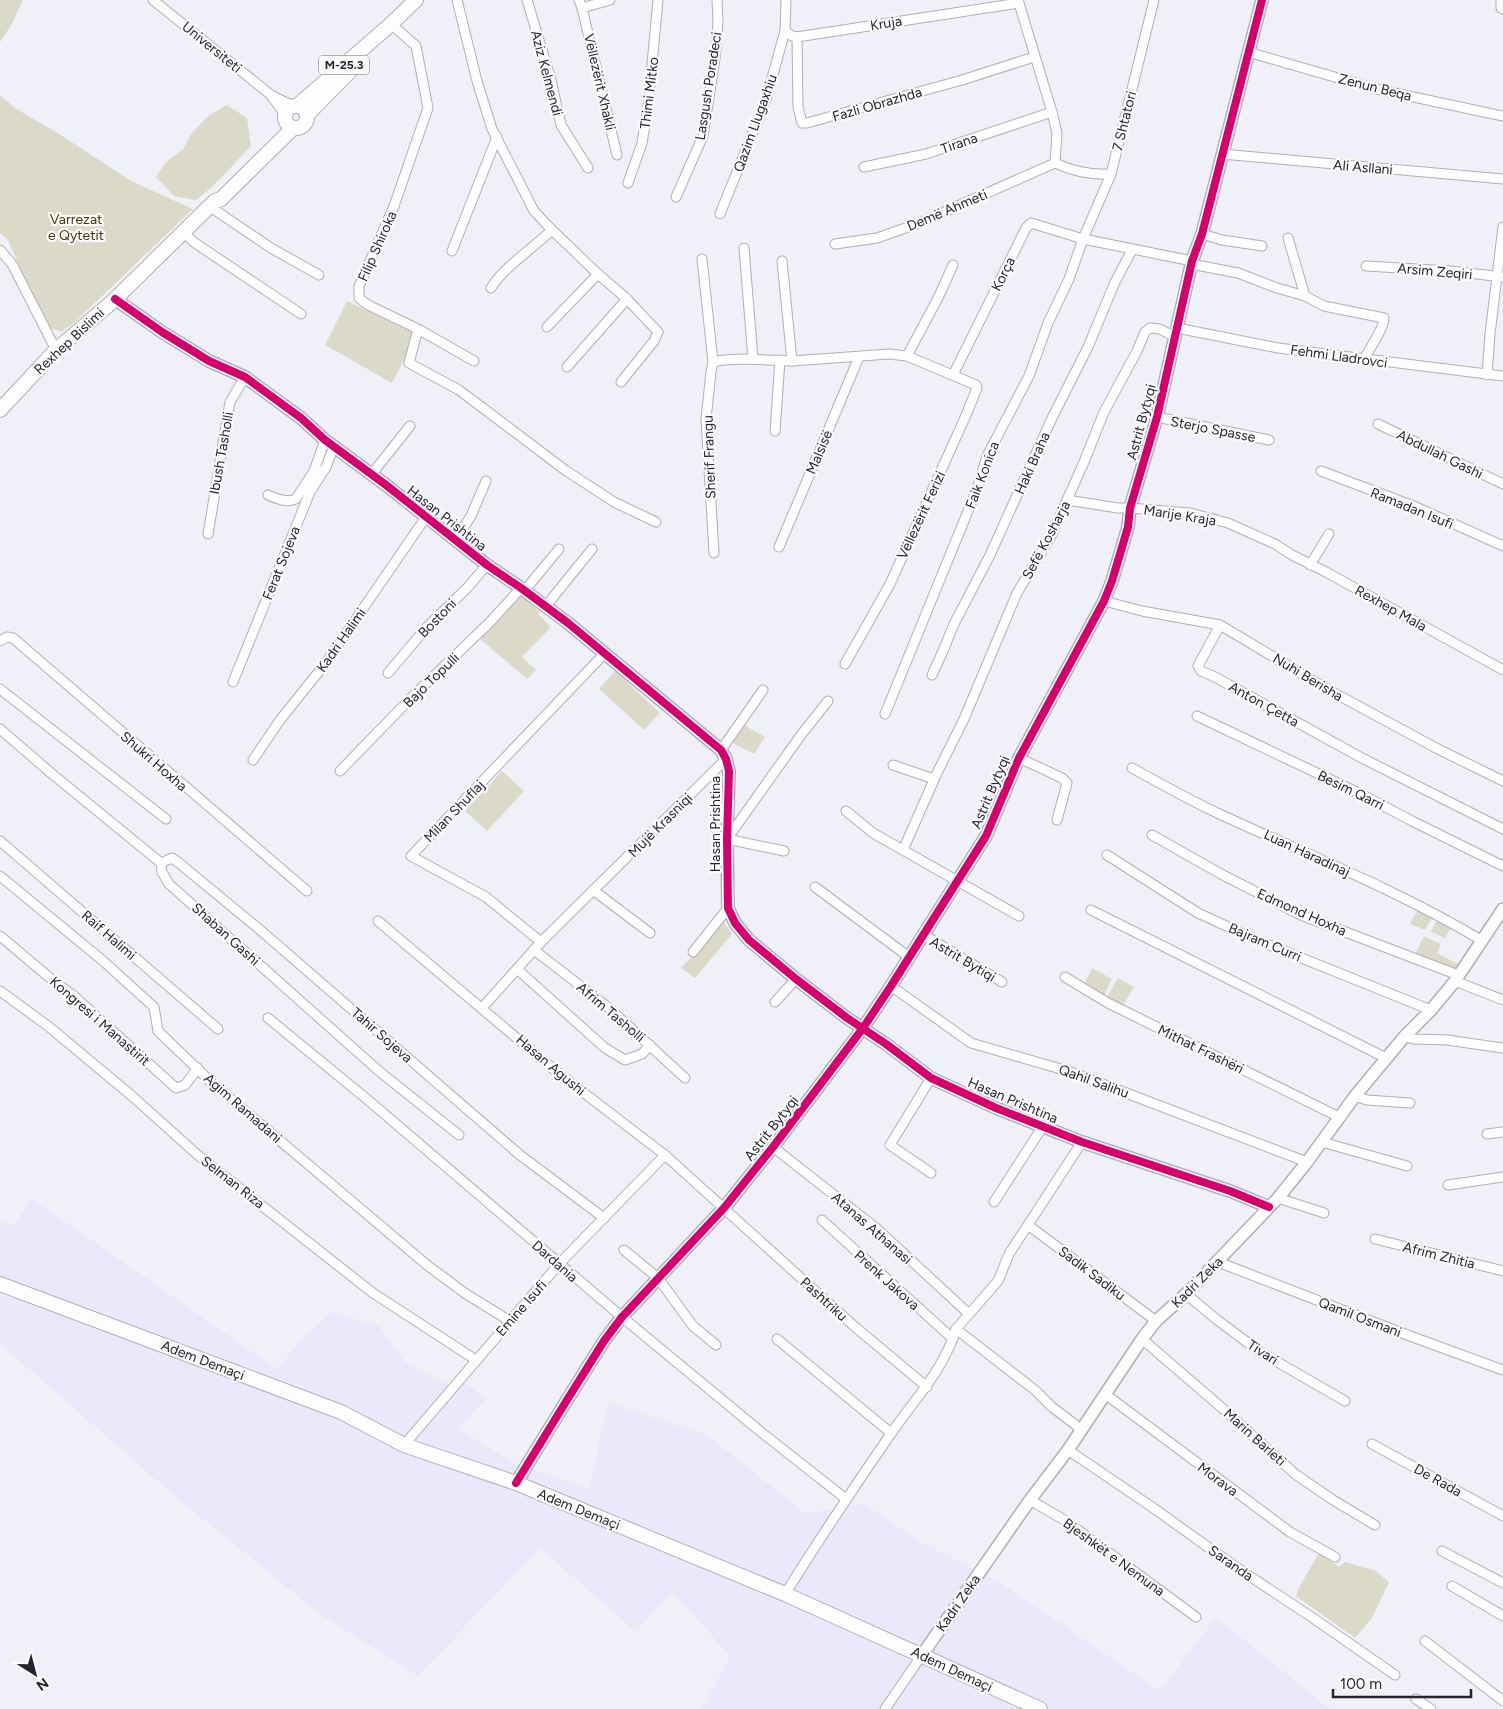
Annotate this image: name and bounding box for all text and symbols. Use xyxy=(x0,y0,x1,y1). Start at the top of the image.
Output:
street label: Kruja xyxy=(869,13,903,34)
street label: Universiteti xyxy=(178,18,245,77)
street label: Aziz Kelmendi xyxy=(527,28,566,118)
street label: Lasgush Poradeci xyxy=(692,31,725,141)
street label: Vëllezërit Xhakli xyxy=(580,32,619,132)
road number: M-25.3 xyxy=(319,56,369,74)
street label: Thimi Mitko xyxy=(637,56,662,130)
street label: Zenun Beqa xyxy=(1336,70,1413,105)
street label: Qazim Llugaxhiu xyxy=(730,72,781,174)
street label: Fazli Obrazhda xyxy=(830,84,924,125)
street label: 7 Shtatori xyxy=(1109,89,1140,153)
street label: Tirana xyxy=(939,129,980,158)
street label: Ali Asllani xyxy=(1333,156,1393,179)
street label: Demë Ahmeti xyxy=(904,186,990,235)
street label: Filip Shiroka xyxy=(354,208,401,284)
park label: Varrezat e Qytetit xyxy=(48,211,104,244)
street label: Korça xyxy=(988,254,1019,294)
street label: Arsim Zeqiri xyxy=(1397,260,1473,283)
street label: Rexhep Bislimi xyxy=(31,304,108,378)
street label: Fehmi Lladrovci xyxy=(1289,341,1389,372)
street label: Astrit Bytyqi xyxy=(1123,382,1160,462)
street label: Ibush Tasholli xyxy=(206,411,237,496)
street label: Sterjo Spasse xyxy=(1169,413,1257,446)
street label: Sherif Frangu xyxy=(700,415,719,499)
street label: Abdullah Gashi xyxy=(1394,426,1486,483)
street label: Malsisë xyxy=(803,427,836,477)
street label: Haki Braha xyxy=(1011,429,1054,497)
street label: Faik Konica xyxy=(962,439,1003,511)
street label: Vëllezërit Ferizi xyxy=(894,469,949,562)
street label: Hasan Prishtina xyxy=(403,482,490,555)
street label: Ramadan Isufi xyxy=(1368,484,1456,533)
street label: Sefë Kosharja xyxy=(1019,498,1074,582)
street label: Marije Kraja xyxy=(1142,501,1217,530)
street label: Ferat Sojeva xyxy=(259,524,304,603)
street label: Rexhep Mala xyxy=(1352,582,1430,635)
street label: Bostoni xyxy=(415,595,460,641)
street label: Kadri Halimi xyxy=(313,605,370,676)
street label: Bajo Topulli xyxy=(400,649,463,711)
street label: Nuhi Berisha xyxy=(1270,650,1346,705)
street label: Anton Çetta xyxy=(1226,678,1302,731)
street label: Shukri Hoxha xyxy=(117,728,190,795)
street label: Astrit Bytyqi xyxy=(967,753,1013,831)
street label: Besim Qarri xyxy=(1315,767,1387,814)
street label: Hasan Prishtina xyxy=(707,776,724,872)
street label: Milan Shuflaj xyxy=(420,777,488,846)
street label: Mujë Krasniqi xyxy=(625,790,696,861)
street label: Luan Haradinaj xyxy=(1261,826,1353,881)
street label: Edmond Hoxha xyxy=(1254,885,1349,940)
street label: Shaban Gashi xyxy=(188,899,263,969)
street label: Raif Halimi xyxy=(78,907,140,964)
street label: Bajram Curri xyxy=(1226,920,1304,965)
street label: Astrit Bytiqi xyxy=(927,933,999,986)
street label: Kongresi i Manastirit xyxy=(46,973,153,1070)
street label: Afrim Tasholli xyxy=(573,979,648,1046)
street label: Tahir Sojeva xyxy=(348,1004,416,1067)
street label: Mithat Frashëri xyxy=(1155,1021,1246,1078)
street label: Hasan Agushi xyxy=(512,1031,589,1099)
street label: Qahil Salihu xyxy=(1056,1061,1131,1102)
street label: Agim Ramadani xyxy=(200,1070,285,1147)
street label: Hasan Prishtina xyxy=(965,1074,1061,1127)
street label: Astrit Bytyqi xyxy=(741,1092,802,1164)
street label: Selman Riza xyxy=(198,1152,268,1212)
street label: Atanas Athanasi xyxy=(828,1189,915,1268)
street label: Dardania xyxy=(528,1237,581,1286)
street label: Afrim Zhitia xyxy=(1401,1238,1477,1273)
street label: Sadik Sadiku xyxy=(1055,1243,1128,1304)
street label: Prenk Jakova xyxy=(851,1247,923,1314)
street label: Kadri Zeka xyxy=(1168,1253,1227,1312)
street label: Pashtriku xyxy=(797,1274,851,1325)
street label: Emine Isufi xyxy=(492,1277,550,1340)
street label: Qamil Osmani xyxy=(1316,1294,1404,1341)
street label: Tivari xyxy=(1244,1336,1281,1369)
street label: Adem Demaçi xyxy=(159,1337,247,1384)
street label: Marin Barleti xyxy=(1220,1405,1289,1470)
street label: Morava xyxy=(1194,1459,1241,1500)
street label: De Rada xyxy=(1411,1460,1465,1500)
street label: Adem Demaçi xyxy=(535,1485,623,1534)
street label: Bjeshkët e Nemuna xyxy=(1060,1515,1168,1600)
street label: Saranda xyxy=(1205,1542,1256,1585)
street label: Kadri Zeka xyxy=(933,1572,984,1635)
street label: Adem Demaçi xyxy=(908,1643,995,1696)
north arrow xyxy=(10,1649,60,1699)
scale bar xyxy=(1333,1666,1470,1698)
text: N xyxy=(33,1674,52,1694)
text: 100 m xyxy=(1340,1675,1382,1693)

